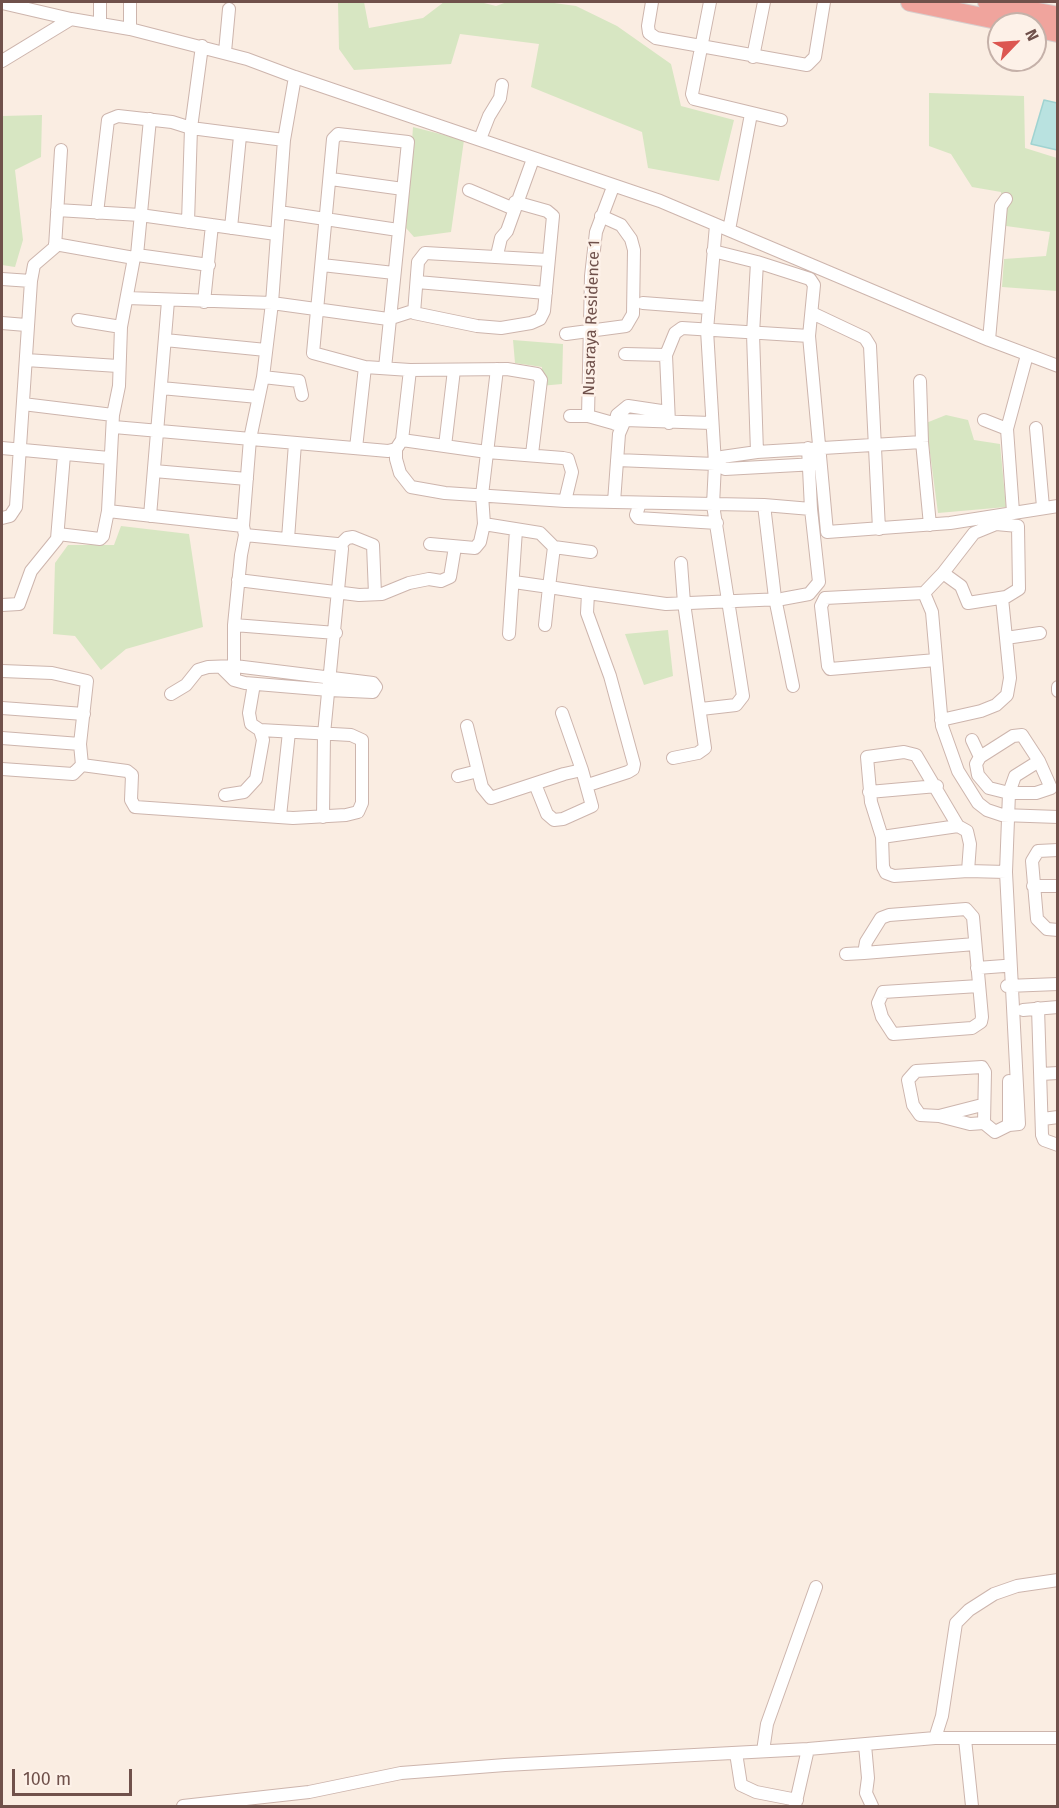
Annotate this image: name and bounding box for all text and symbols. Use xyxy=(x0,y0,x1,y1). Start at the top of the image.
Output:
north arrow xyxy=(987,12,1047,72)
text: N xyxy=(1021,26,1043,44)
street label: Nusaraya Residence 1 xyxy=(580,240,604,396)
scale bar xyxy=(15,1757,135,1795)
text: 100 m xyxy=(23,1768,71,1790)

